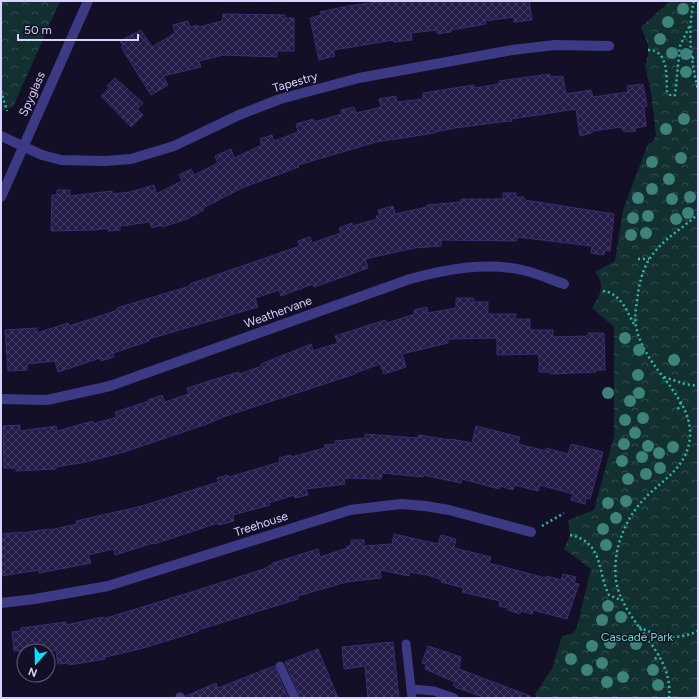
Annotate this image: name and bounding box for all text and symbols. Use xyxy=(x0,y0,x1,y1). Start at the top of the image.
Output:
scale bar xyxy=(18,16,138,42)
text: 50 m xyxy=(24,23,52,37)
street label: Spyglass xyxy=(16,69,48,119)
street label: Tapestry xyxy=(271,69,320,95)
street label: Weathervane xyxy=(242,293,314,331)
street label: Treehouse xyxy=(232,509,290,539)
park label: Cascade Park xyxy=(601,630,673,644)
north arrow xyxy=(16,643,56,683)
text: N xyxy=(27,664,39,679)

